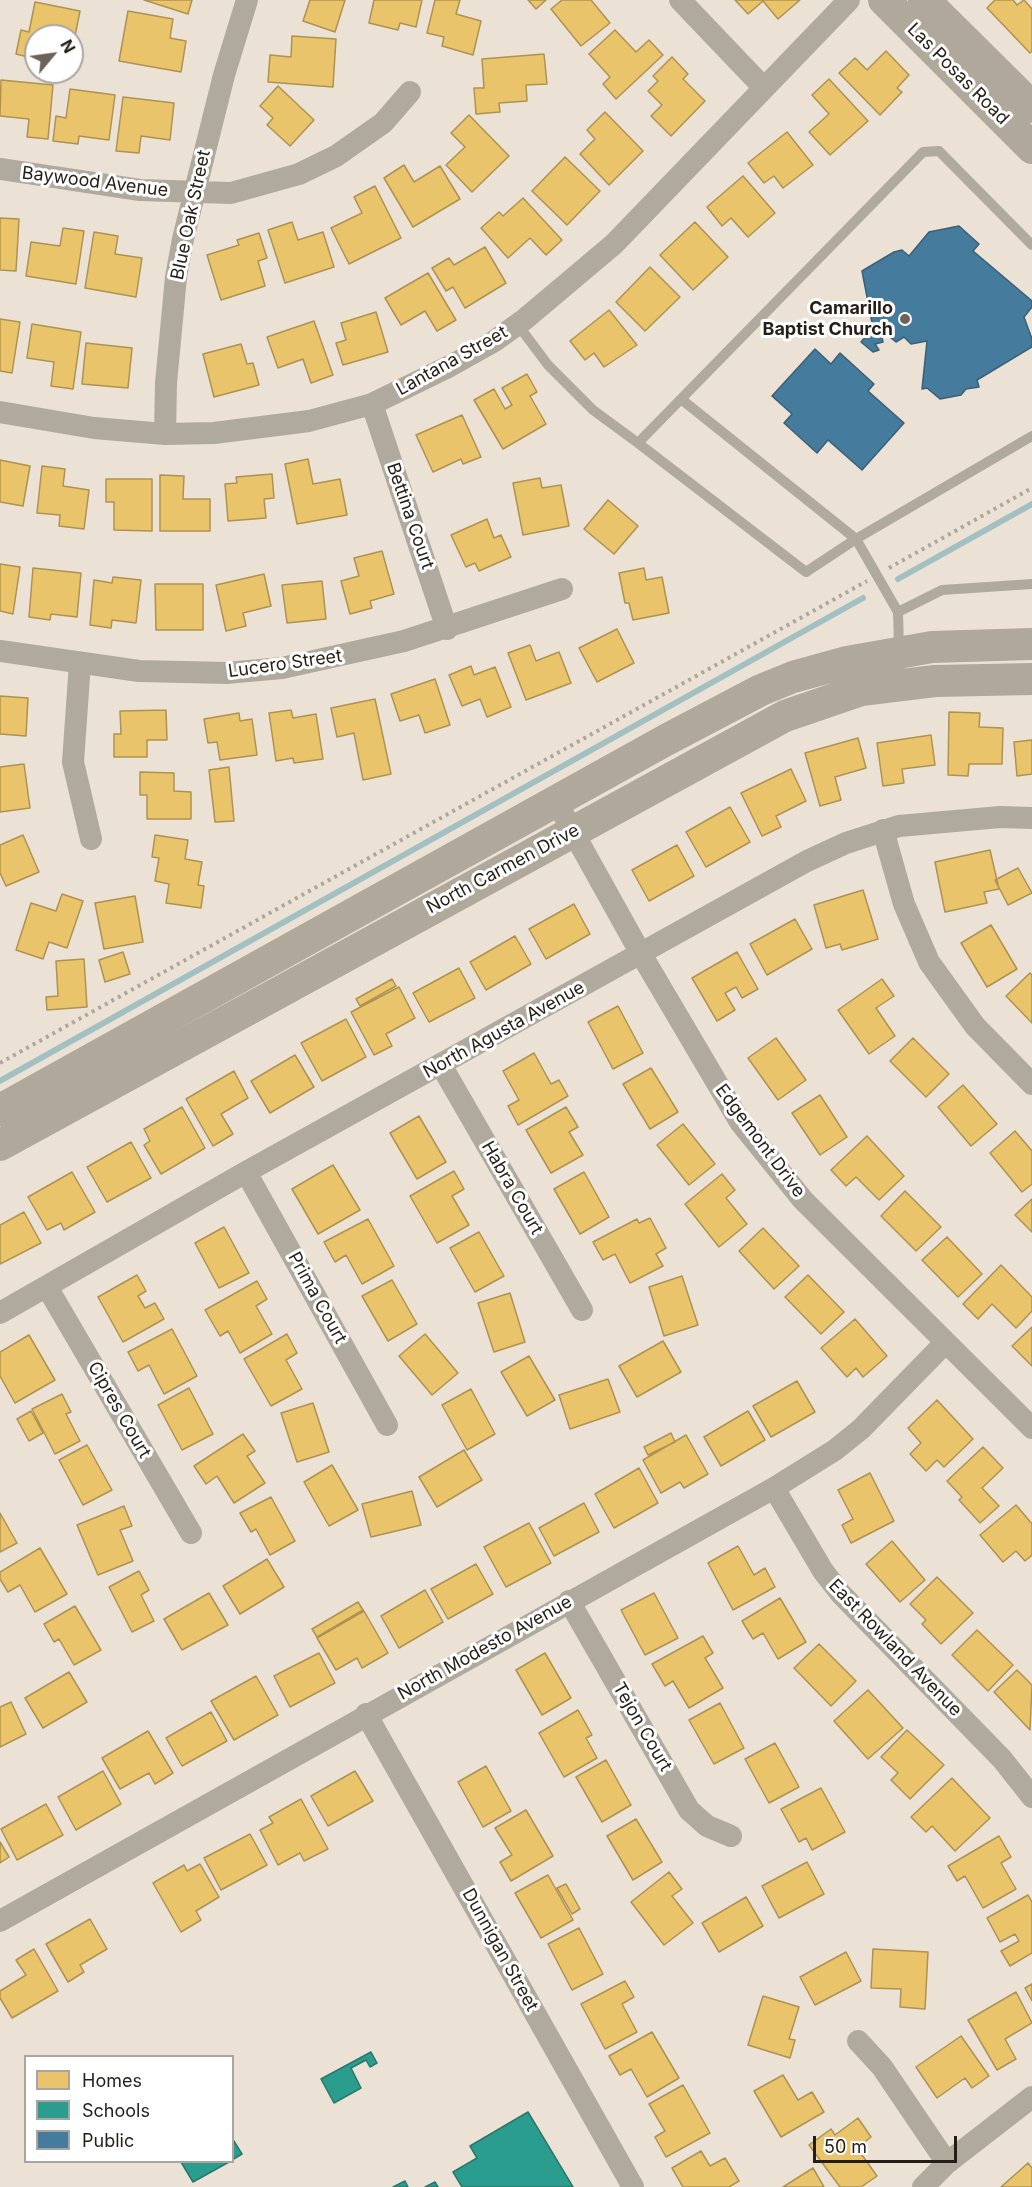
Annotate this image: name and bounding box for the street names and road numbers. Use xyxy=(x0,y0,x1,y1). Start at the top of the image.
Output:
street label: Las Posas Road xyxy=(903,19,1013,129)
street label: Blue Oak Street xyxy=(167,148,215,282)
street label: Baywood Avenue xyxy=(21,162,169,202)
street label: Lantana Street xyxy=(393,322,511,400)
street label: Bettina Court xyxy=(382,460,438,572)
street label: Lucero Street xyxy=(227,645,343,683)
street label: North Carmen Drive xyxy=(423,820,583,918)
street label: North Agusta Avenue xyxy=(420,977,588,1083)
street label: Edgemont Drive xyxy=(710,1080,810,1202)
street label: Habra Court xyxy=(477,1138,547,1238)
street label: Prima Court xyxy=(283,1248,351,1348)
street label: Cipres Court xyxy=(83,1358,155,1462)
street label: East Rowland Avenue xyxy=(824,1575,966,1721)
street label: North Modesto Avenue xyxy=(394,1591,576,1705)
street label: Tejon Court xyxy=(608,1679,676,1775)
street label: Dunnigan Street xyxy=(457,1885,543,2015)

